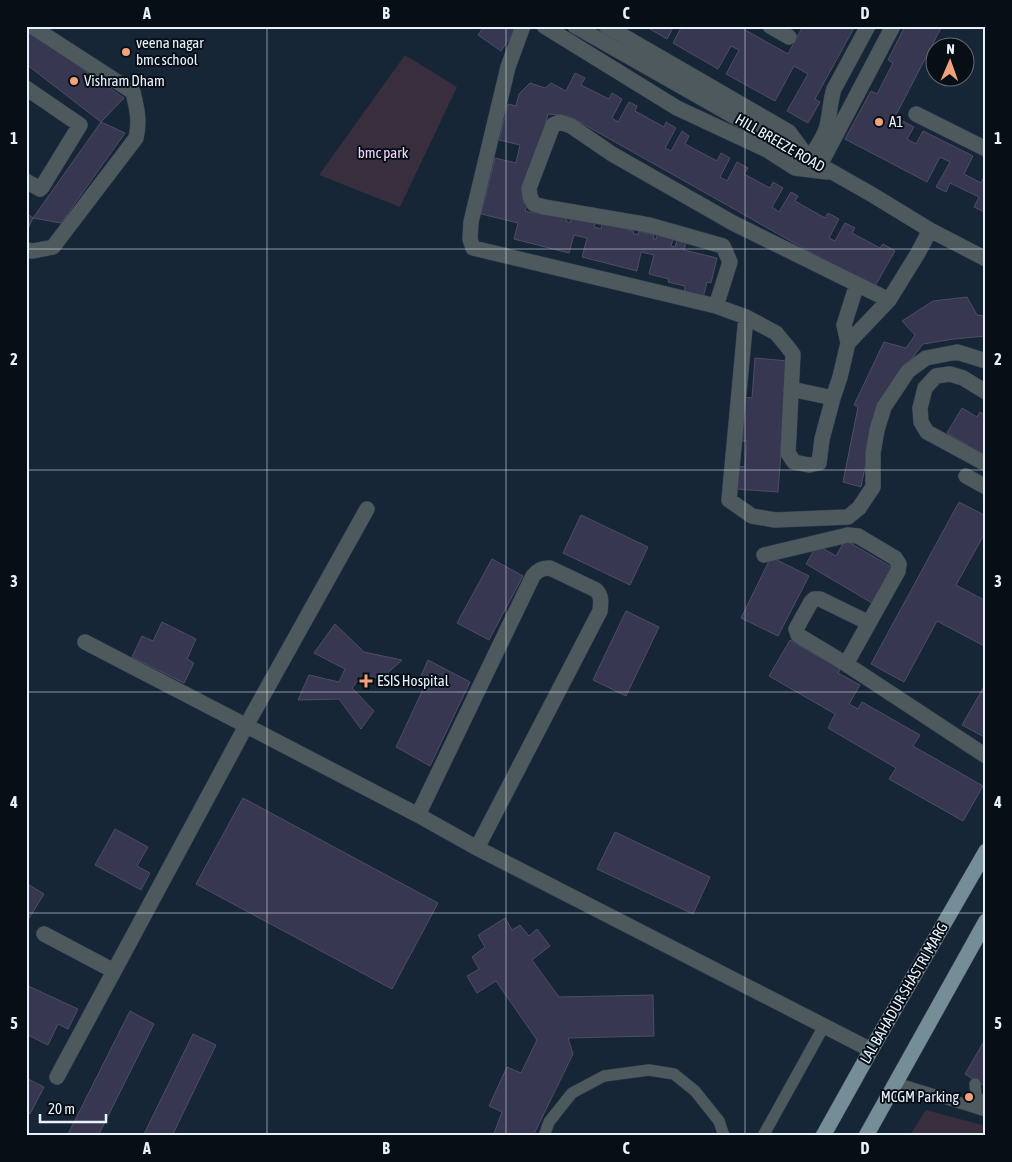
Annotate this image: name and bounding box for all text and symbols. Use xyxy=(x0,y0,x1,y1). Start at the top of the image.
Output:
text: A xyxy=(142,4,151,22)
text: B xyxy=(382,4,390,22)
text: C xyxy=(622,4,630,22)
text: D xyxy=(861,4,870,22)
place label: veena nagar bmc school xyxy=(136,34,204,68)
north arrow xyxy=(924,38,974,88)
text: N xyxy=(946,41,955,57)
marker: veena nagar bmc school xyxy=(120,46,132,58)
place label: Vishram Dham xyxy=(84,72,165,89)
marker: Vishram Dham xyxy=(68,75,80,87)
street label: HILL BREEZE ROAD xyxy=(732,110,828,175)
place label: A1 xyxy=(889,113,903,130)
marker: A1 xyxy=(873,116,885,128)
text: 1 xyxy=(10,129,18,147)
text: 1 xyxy=(994,129,1002,147)
park label: bmc park xyxy=(358,144,409,161)
text: 2 xyxy=(10,350,18,368)
text: 2 xyxy=(994,350,1002,368)
text: 3 xyxy=(10,572,18,590)
text: 3 xyxy=(994,572,1002,590)
place label: ESIS Hospital xyxy=(377,672,449,689)
marker: ESIS Hospital xyxy=(359,674,373,688)
text: 4 xyxy=(9,793,18,811)
text: 4 xyxy=(993,793,1002,811)
street label: LAL BAHADUR SHASTRI MARG xyxy=(856,919,951,1066)
text: 5 xyxy=(10,1014,18,1032)
text: 5 xyxy=(994,1014,1002,1032)
place label: MCGM Parking xyxy=(881,1088,960,1105)
marker: MCGM Parking xyxy=(963,1091,975,1103)
scale bar xyxy=(40,1092,106,1124)
text: 20 m xyxy=(48,1100,75,1117)
text: A xyxy=(142,1139,151,1157)
text: B xyxy=(382,1139,390,1157)
text: C xyxy=(622,1139,630,1157)
text: D xyxy=(861,1139,870,1157)

